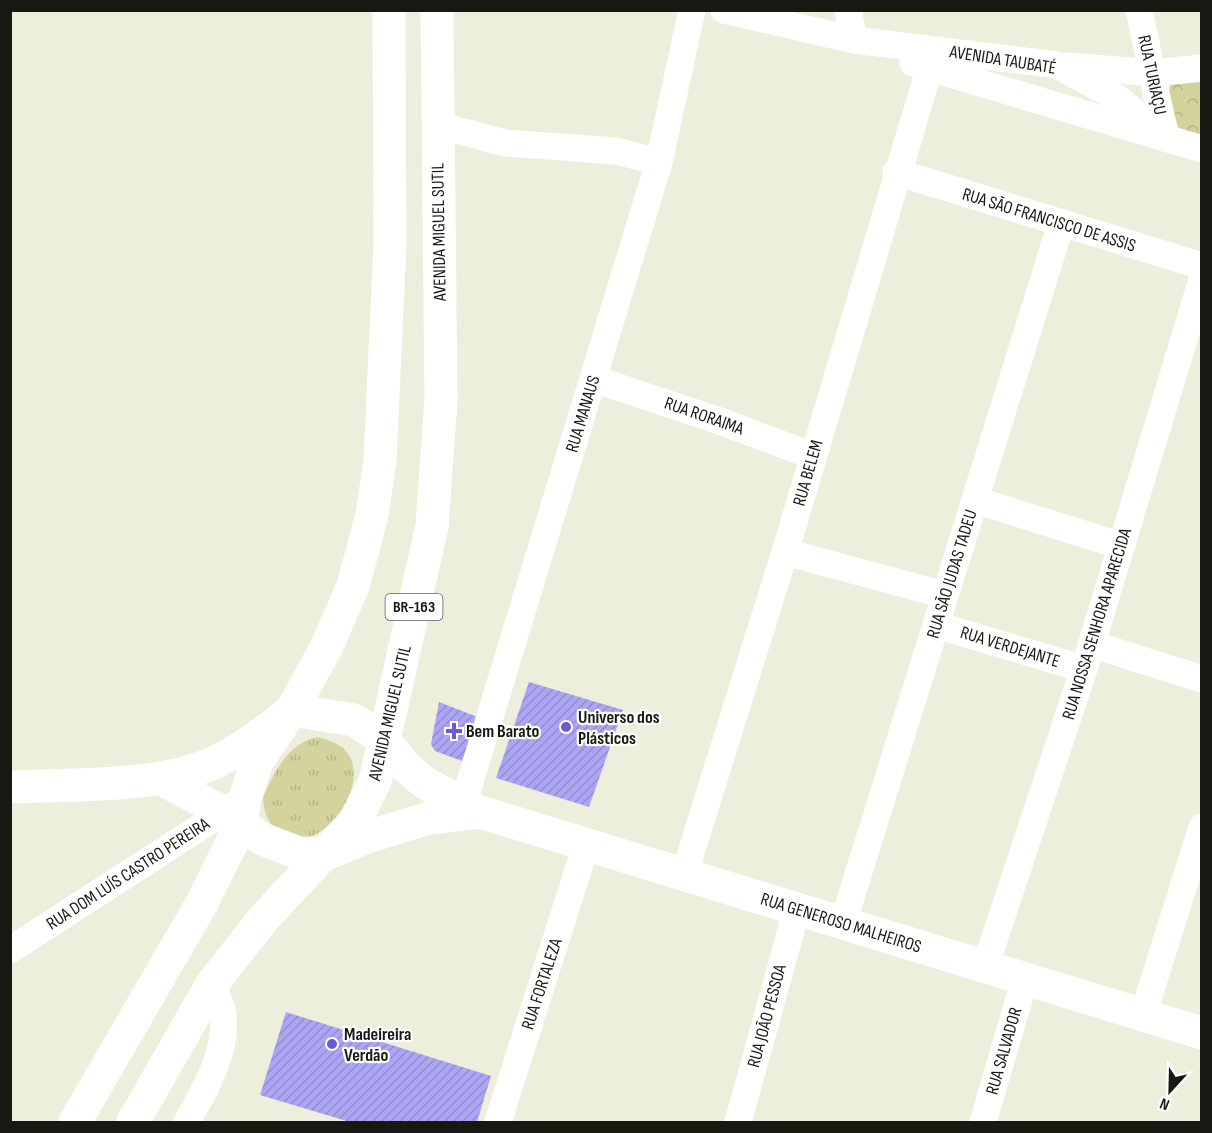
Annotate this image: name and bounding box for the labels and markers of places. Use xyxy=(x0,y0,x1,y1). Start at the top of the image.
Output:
place label: Universo dos Plásticos xyxy=(578,707,660,749)
marker: Universo dos Plásticos xyxy=(559,720,573,734)
place label: Bem Barato xyxy=(466,721,540,742)
marker: Bem Barato xyxy=(447,724,461,738)
place label: Madeireira Verdão xyxy=(344,1024,411,1066)
marker: Madeireira Verdão xyxy=(325,1037,339,1051)

